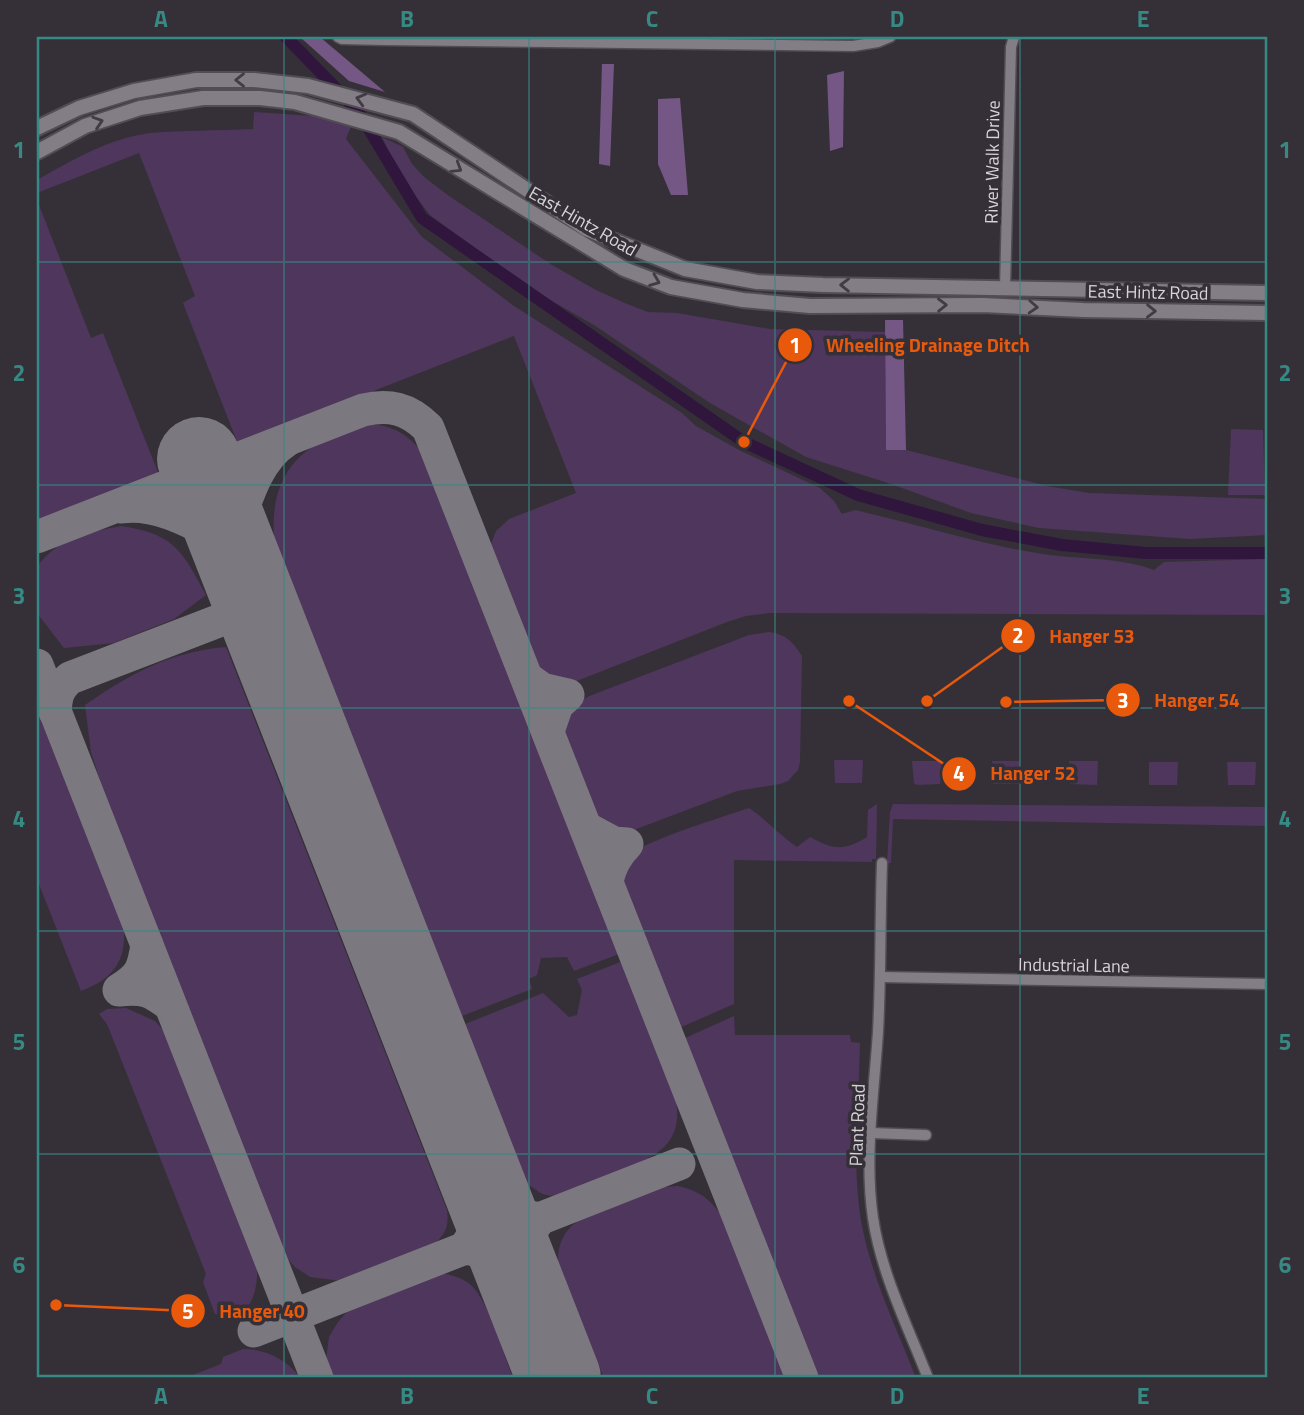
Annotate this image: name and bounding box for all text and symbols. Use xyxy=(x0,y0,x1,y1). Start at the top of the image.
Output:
text: A xyxy=(154,1,168,36)
text: B xyxy=(400,1,414,36)
text: C xyxy=(646,1,658,36)
text: D xyxy=(890,1,904,36)
text: E xyxy=(1137,1,1149,36)
one-way arrow xyxy=(234,72,244,88)
one-way arrow xyxy=(355,93,367,107)
street label: River Walk Drive xyxy=(977,100,1007,224)
one-way arrow xyxy=(91,115,103,130)
text: 1 xyxy=(13,132,25,167)
text: 1 xyxy=(1279,132,1291,167)
one-way arrow xyxy=(450,160,463,173)
street label: East Hintz Road xyxy=(524,179,642,263)
one-way arrow xyxy=(648,272,660,286)
one-way arrow xyxy=(839,277,850,293)
street label: East Hintz Road xyxy=(1087,277,1209,307)
one-way arrow xyxy=(937,298,948,313)
one-way arrow xyxy=(1028,300,1039,315)
one-way arrow xyxy=(1147,303,1157,319)
callout: Wheeling Drainage Ditch xyxy=(778,325,1044,365)
text: 1 xyxy=(789,329,801,361)
text: Wheeling Drainage Ditch xyxy=(826,330,1030,359)
text: 2 xyxy=(13,355,25,390)
text: 2 xyxy=(1279,355,1291,390)
text: 3 xyxy=(13,578,25,613)
text: 3 xyxy=(1279,578,1291,613)
callout: Hanger 53 xyxy=(1001,616,1149,656)
text: 2 xyxy=(1012,619,1024,651)
text: Hanger 53 xyxy=(1049,621,1135,650)
callout: Hanger 54 xyxy=(1105,680,1254,720)
text: 3 xyxy=(1117,684,1129,716)
text: Hanger 54 xyxy=(1154,685,1240,714)
callout: Hanger 52 xyxy=(941,754,1090,794)
text: 4 xyxy=(953,757,965,789)
text: Hanger 52 xyxy=(990,758,1076,787)
text: 4 xyxy=(13,801,25,836)
text: 4 xyxy=(1279,801,1291,836)
street label: Industrial Lane xyxy=(1018,951,1130,979)
text: 5 xyxy=(13,1024,25,1059)
text: 5 xyxy=(1279,1024,1291,1059)
street label: Plant Road xyxy=(842,1083,872,1167)
text: 6 xyxy=(13,1247,26,1282)
text: 6 xyxy=(1279,1247,1292,1282)
callout: Hanger 40 xyxy=(170,1291,319,1331)
text: 5 xyxy=(182,1295,194,1327)
text: Hanger 40 xyxy=(219,1296,305,1325)
text: A xyxy=(154,1378,168,1413)
text: B xyxy=(400,1378,414,1413)
text: C xyxy=(646,1378,658,1413)
text: D xyxy=(890,1378,904,1413)
text: E xyxy=(1137,1378,1149,1413)

